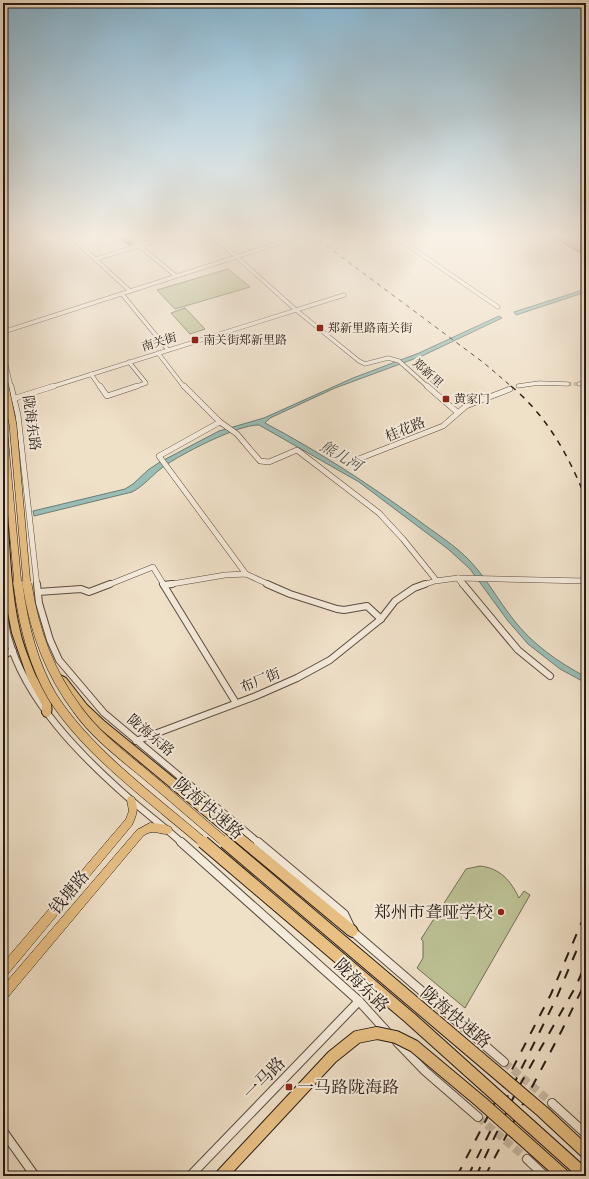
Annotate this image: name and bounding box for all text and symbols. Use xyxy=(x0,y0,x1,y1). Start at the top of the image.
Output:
place label: 郑新里路南关街 xyxy=(328,321,413,335)
marker: 郑新里路南关街 xyxy=(315,323,325,333)
street label: 南关街 xyxy=(140,330,179,354)
place label: 南关街郑新里路 xyxy=(203,333,287,347)
marker: 南关街郑新里路 xyxy=(190,335,200,345)
street label: 郑新里 xyxy=(410,356,446,390)
place label: 黄家门 xyxy=(454,392,490,406)
street label: 陇海东路 xyxy=(19,394,44,452)
marker: 黄家门 xyxy=(441,394,451,404)
street label: 桂花路 xyxy=(383,414,428,445)
water label: 熊儿河 xyxy=(317,437,368,477)
street label: 布厂街 xyxy=(238,665,283,696)
street label: 陇海东路 xyxy=(124,711,178,760)
street label: 陇海快速路 xyxy=(170,773,248,843)
street label: 钱塘路 xyxy=(45,866,93,918)
place label: 郑州市聋哑学校 xyxy=(374,902,493,922)
marker: 郑州市聋哑学校 xyxy=(496,907,506,917)
street label: 陇海东路 xyxy=(331,954,393,1016)
street label: 陇海快速路 xyxy=(417,982,495,1052)
street label: 一马路 xyxy=(239,1053,289,1103)
place label: 一马路陇海路 xyxy=(297,1077,399,1097)
marker: 一马路陇海路 xyxy=(284,1082,294,1092)

